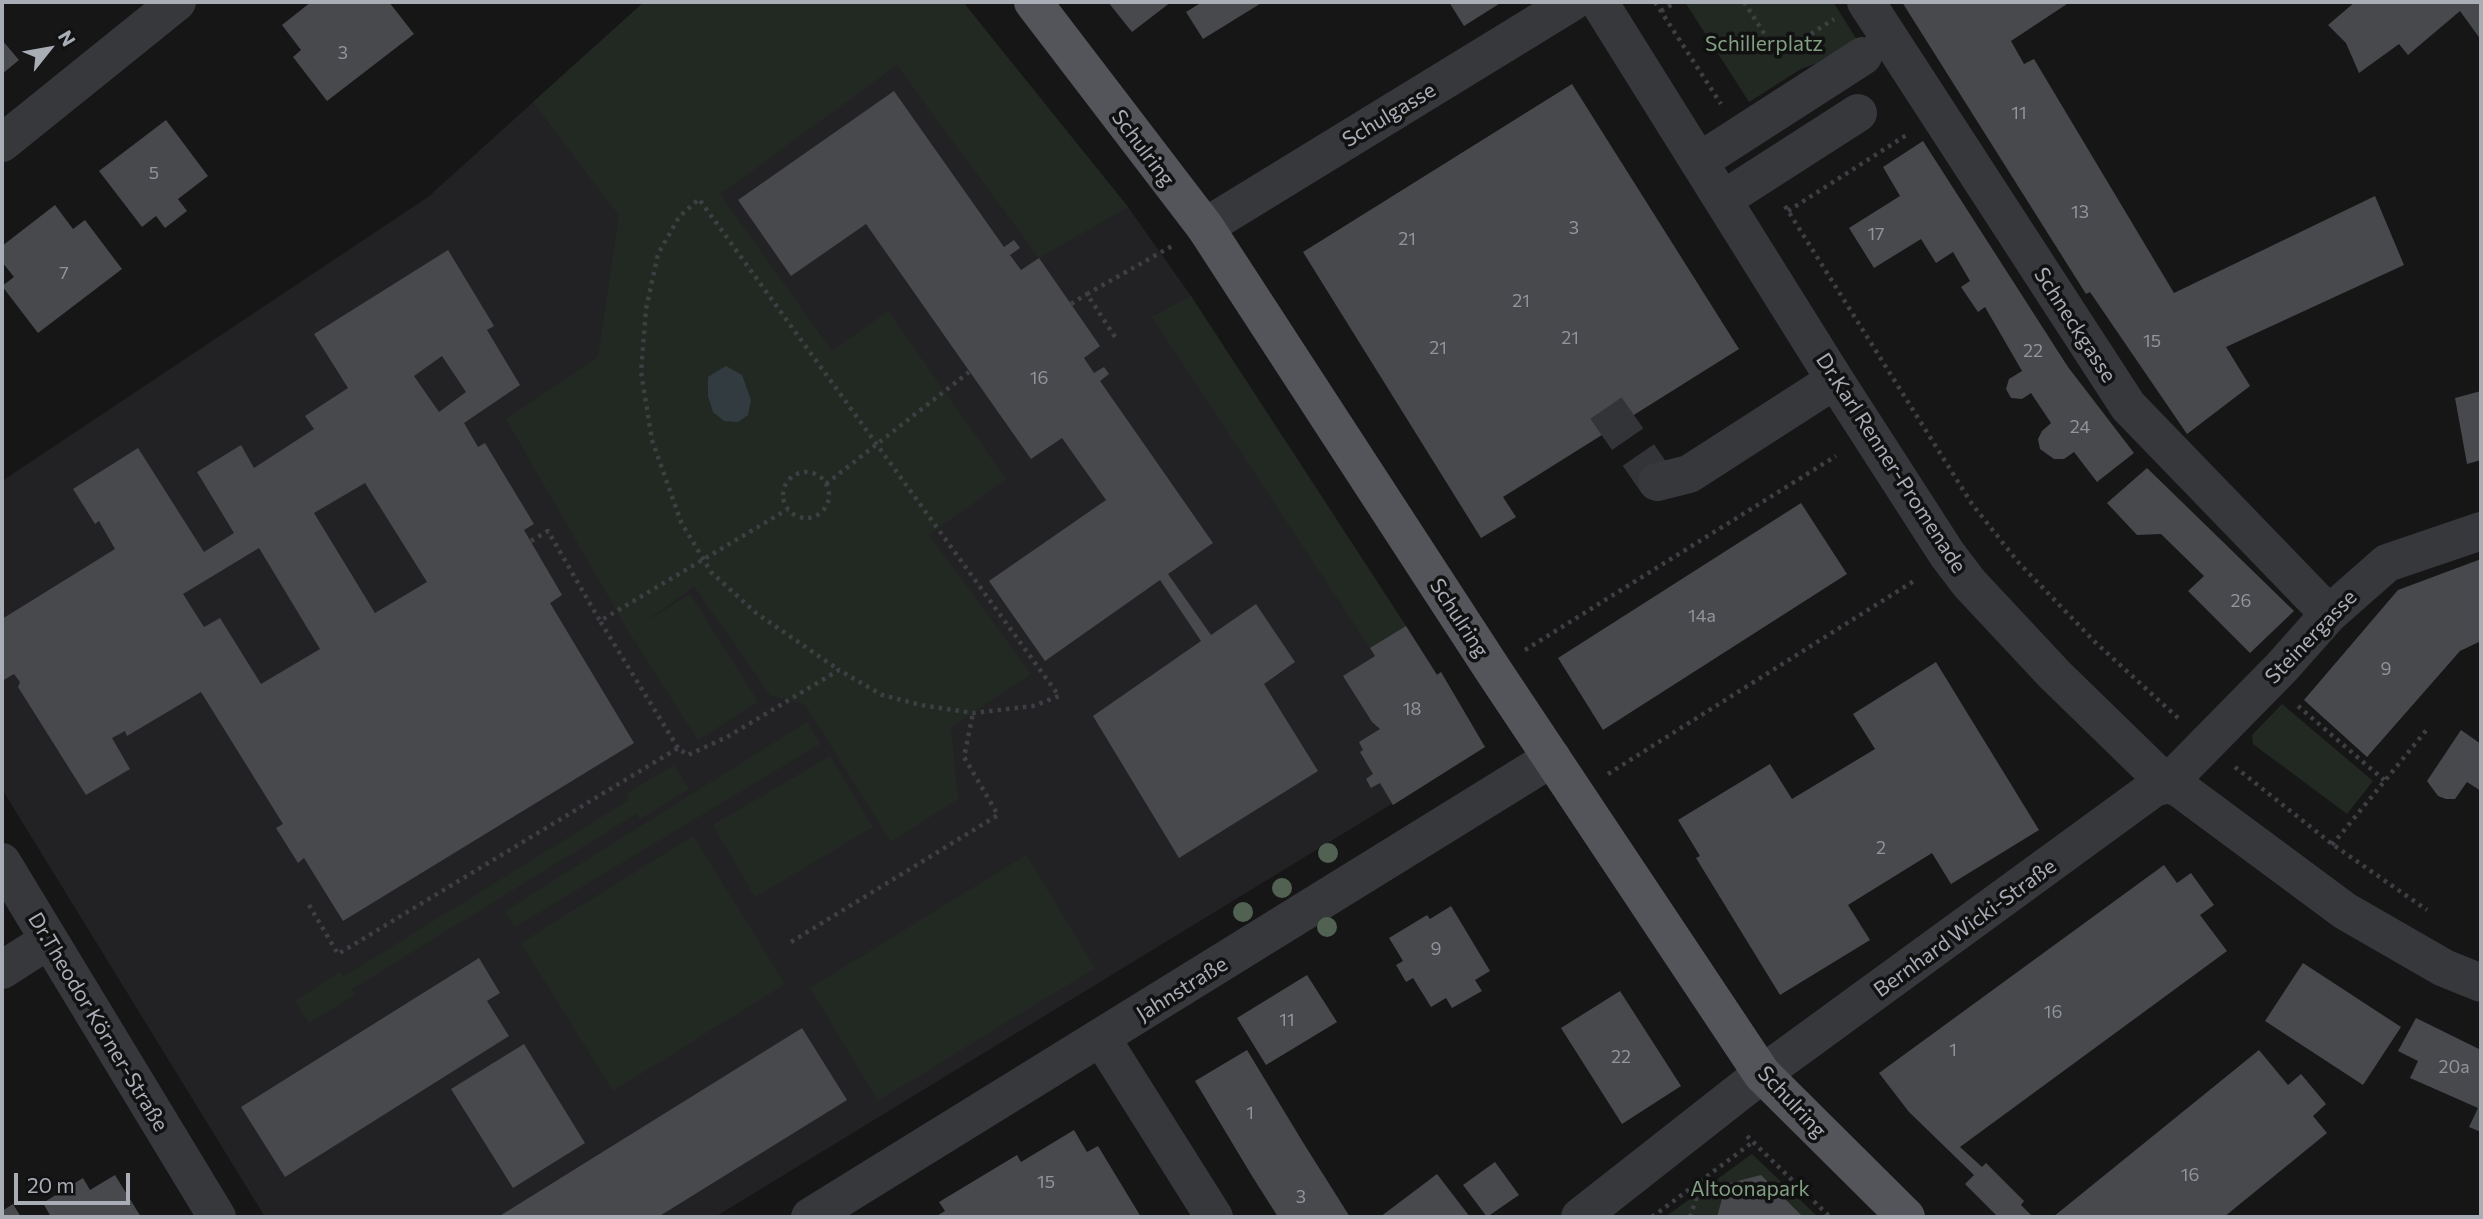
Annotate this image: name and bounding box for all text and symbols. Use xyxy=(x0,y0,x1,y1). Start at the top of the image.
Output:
north arrow xyxy=(14,14,84,84)
text: N xyxy=(54,26,81,50)
park label: Schillerplatz xyxy=(1705,31,1823,57)
house number: 3 xyxy=(338,42,348,64)
street label: Schulgasse xyxy=(1338,77,1440,153)
house number: 11 xyxy=(2011,102,2027,124)
street label: Schulring xyxy=(1106,105,1180,191)
house number: 5 xyxy=(149,162,159,184)
house number: 13 xyxy=(2071,201,2089,223)
house number: 3 xyxy=(1569,217,1579,239)
house number: 17 xyxy=(1867,223,1885,245)
house number: 21 xyxy=(1398,228,1416,250)
house number: 7 xyxy=(59,262,69,284)
street label: Schneckgasse xyxy=(2028,263,2122,387)
house number: 21 xyxy=(1512,290,1530,312)
house number: 21 xyxy=(1561,327,1579,349)
house number: 15 xyxy=(2143,330,2161,352)
house number: 21 xyxy=(1429,337,1447,359)
house number: 22 xyxy=(2023,340,2043,362)
street label: Dr.Karl Renner-Promenade xyxy=(1810,348,1972,578)
house number: 16 xyxy=(1030,367,1048,389)
house number: 24 xyxy=(2070,416,2090,438)
street label: Schulring xyxy=(1424,574,1494,662)
street label: Steinergasse xyxy=(2260,585,2362,689)
house number: 26 xyxy=(2231,590,2251,612)
house number: 14a xyxy=(1688,605,1716,627)
house number: 9 xyxy=(2381,658,2391,680)
house number: 18 xyxy=(1403,698,1421,720)
house number: 2 xyxy=(1876,837,1886,859)
street label: Bernhard Wicki-Straße xyxy=(1869,854,2061,1002)
street label: Dr.Theodor Körner-Straße xyxy=(23,908,173,1136)
house number: 9 xyxy=(1431,938,1441,960)
street label: Jahnstraße xyxy=(1132,951,1232,1027)
house number: 16 xyxy=(2044,1001,2062,1023)
house number: 11 xyxy=(1279,1009,1295,1031)
house number: 1 xyxy=(1949,1039,1957,1061)
house number: 22 xyxy=(1611,1046,1631,1068)
house number: 20a xyxy=(2438,1056,2470,1078)
street label: Schulring xyxy=(1752,1061,1832,1143)
house number: 1 xyxy=(1246,1102,1254,1124)
scale bar xyxy=(18,1160,133,1204)
house number: 16 xyxy=(2181,1164,2199,1186)
house number: 15 xyxy=(1037,1171,1055,1193)
text: 20 m xyxy=(27,1172,75,1197)
park label: Altoonapark xyxy=(1690,1176,1810,1202)
house number: 3 xyxy=(1296,1186,1306,1208)

